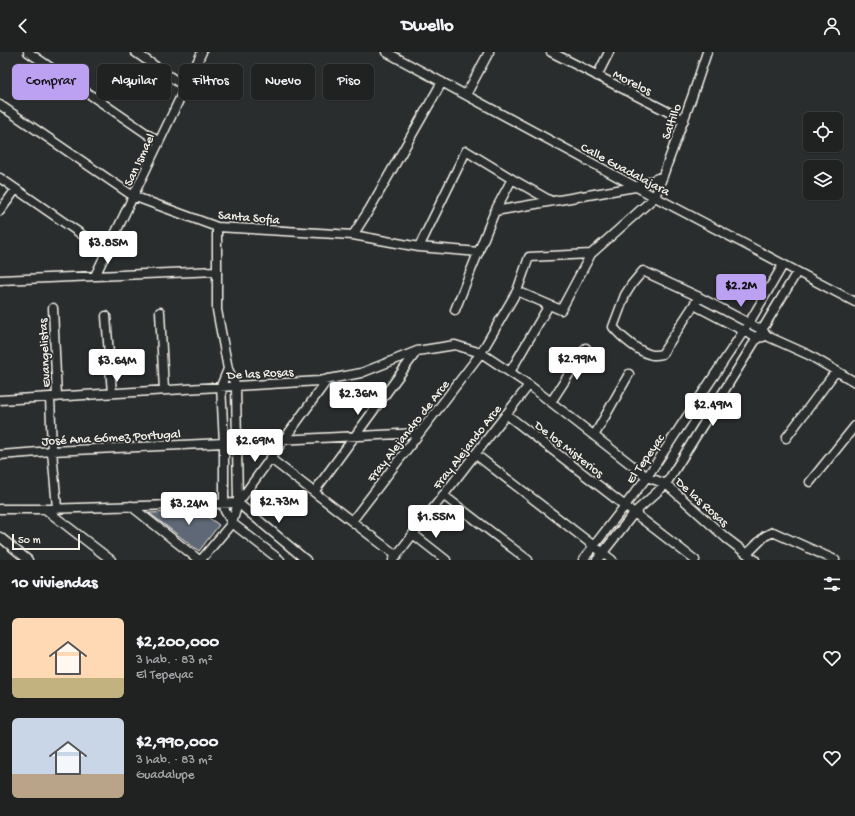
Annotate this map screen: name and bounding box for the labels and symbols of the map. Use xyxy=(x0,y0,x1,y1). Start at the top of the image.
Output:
street label: Morelos xyxy=(610,67,655,100)
street label: Saltillo xyxy=(659,102,686,142)
street label: San Ismael xyxy=(122,131,159,189)
street label: Calle Guadalajara xyxy=(578,140,673,200)
street label: Santa Sofia xyxy=(217,208,281,229)
pin: $3.85M xyxy=(75,231,141,265)
pin: $2.2M xyxy=(713,274,769,308)
street label: Evangelistas xyxy=(36,317,55,388)
pin: $2.99M xyxy=(544,347,610,381)
pin: $3.64M xyxy=(84,349,150,383)
street label: De las Rosas xyxy=(226,365,295,384)
street label: Fray Alejandro de Arce xyxy=(364,377,454,486)
pin: $2.36M xyxy=(325,382,391,416)
pin: $2.49M xyxy=(680,393,746,427)
street label: Fray Alejando Arce xyxy=(430,402,506,494)
street label: De los Misterios xyxy=(530,418,607,482)
street label: José Ana Gómez Portugal xyxy=(41,427,181,450)
pin: $2.69M xyxy=(222,429,288,463)
street label: El Tepeyac xyxy=(624,431,669,487)
street label: De las Rosas xyxy=(671,474,732,532)
pin: $2.73M xyxy=(246,490,312,524)
pin: $3.24M xyxy=(156,492,222,526)
pin: $1.55M xyxy=(403,505,469,539)
scale bar xyxy=(12,532,80,551)

